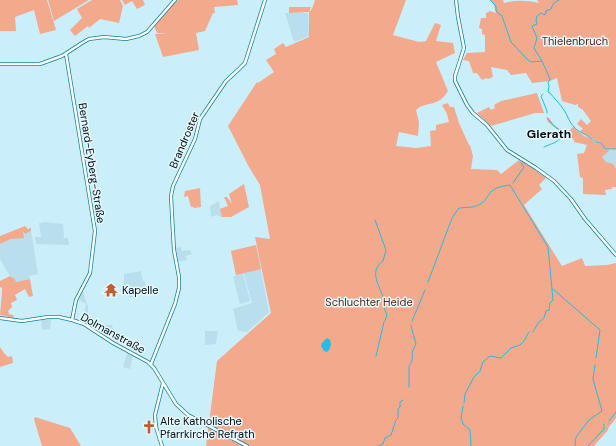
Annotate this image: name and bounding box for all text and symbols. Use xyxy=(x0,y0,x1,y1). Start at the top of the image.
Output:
park label: Thielenbruch xyxy=(542,34,608,48)
street label: Bernard-Eyberg-Straße xyxy=(76,102,108,224)
street label: Brandroster xyxy=(166,110,202,170)
district label: Gierath xyxy=(527,126,571,142)
temple icon: Kapelle xyxy=(103,282,119,298)
place label: Kapelle xyxy=(122,283,158,297)
park label: Schluchter Heide xyxy=(325,295,413,309)
street label: Dolmanstraße xyxy=(78,310,148,356)
place label: Alte Katholische Pfarrkirche Refrath xyxy=(160,414,255,441)
church icon: Alte Katholische Pfarrkirche Refrath xyxy=(141,419,157,435)

